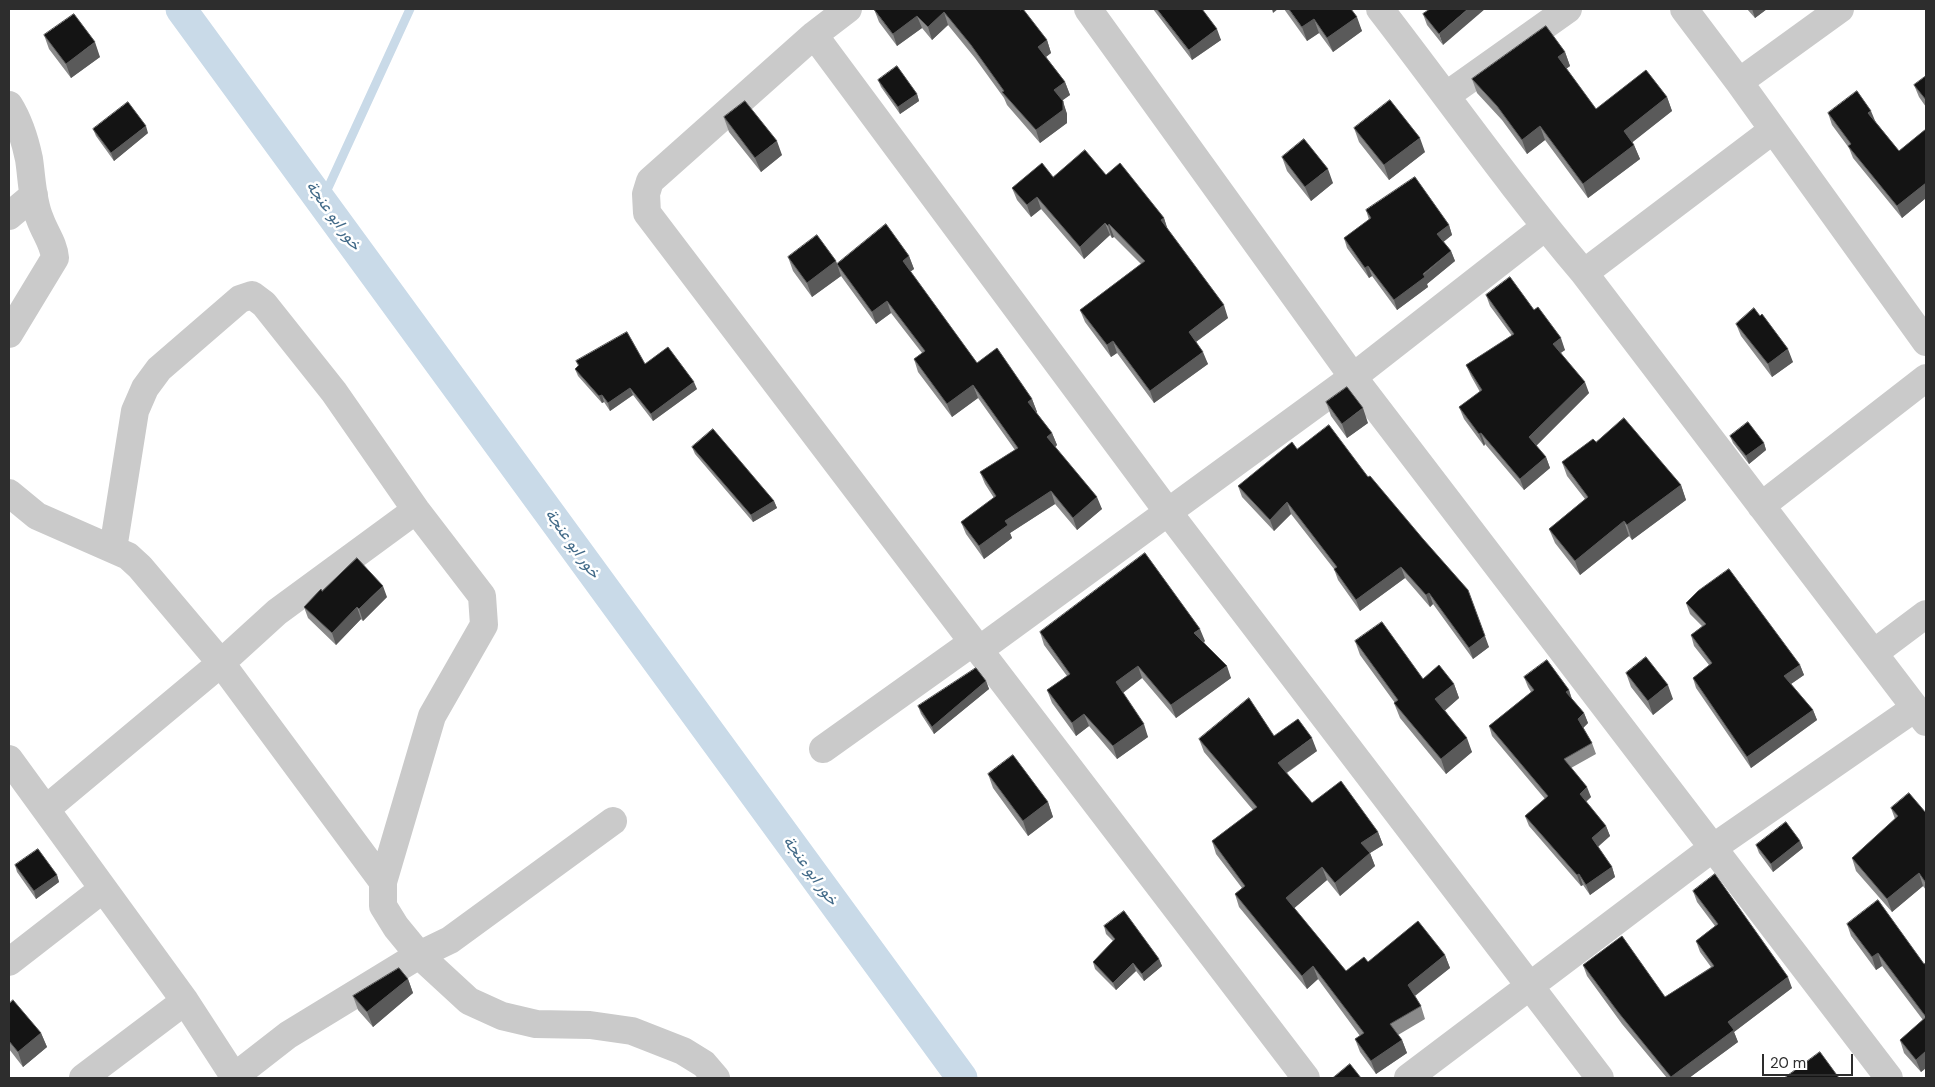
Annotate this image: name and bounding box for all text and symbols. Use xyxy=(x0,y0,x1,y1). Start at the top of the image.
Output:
water label: خور ابو عنجة xyxy=(301,178,365,254)
water label: خور ابو عنجة xyxy=(540,506,604,582)
water label: خور ابو عنجة xyxy=(778,833,842,909)
scale bar xyxy=(1765,1044,1856,1076)
text: 20 m xyxy=(1770,1053,1806,1073)

